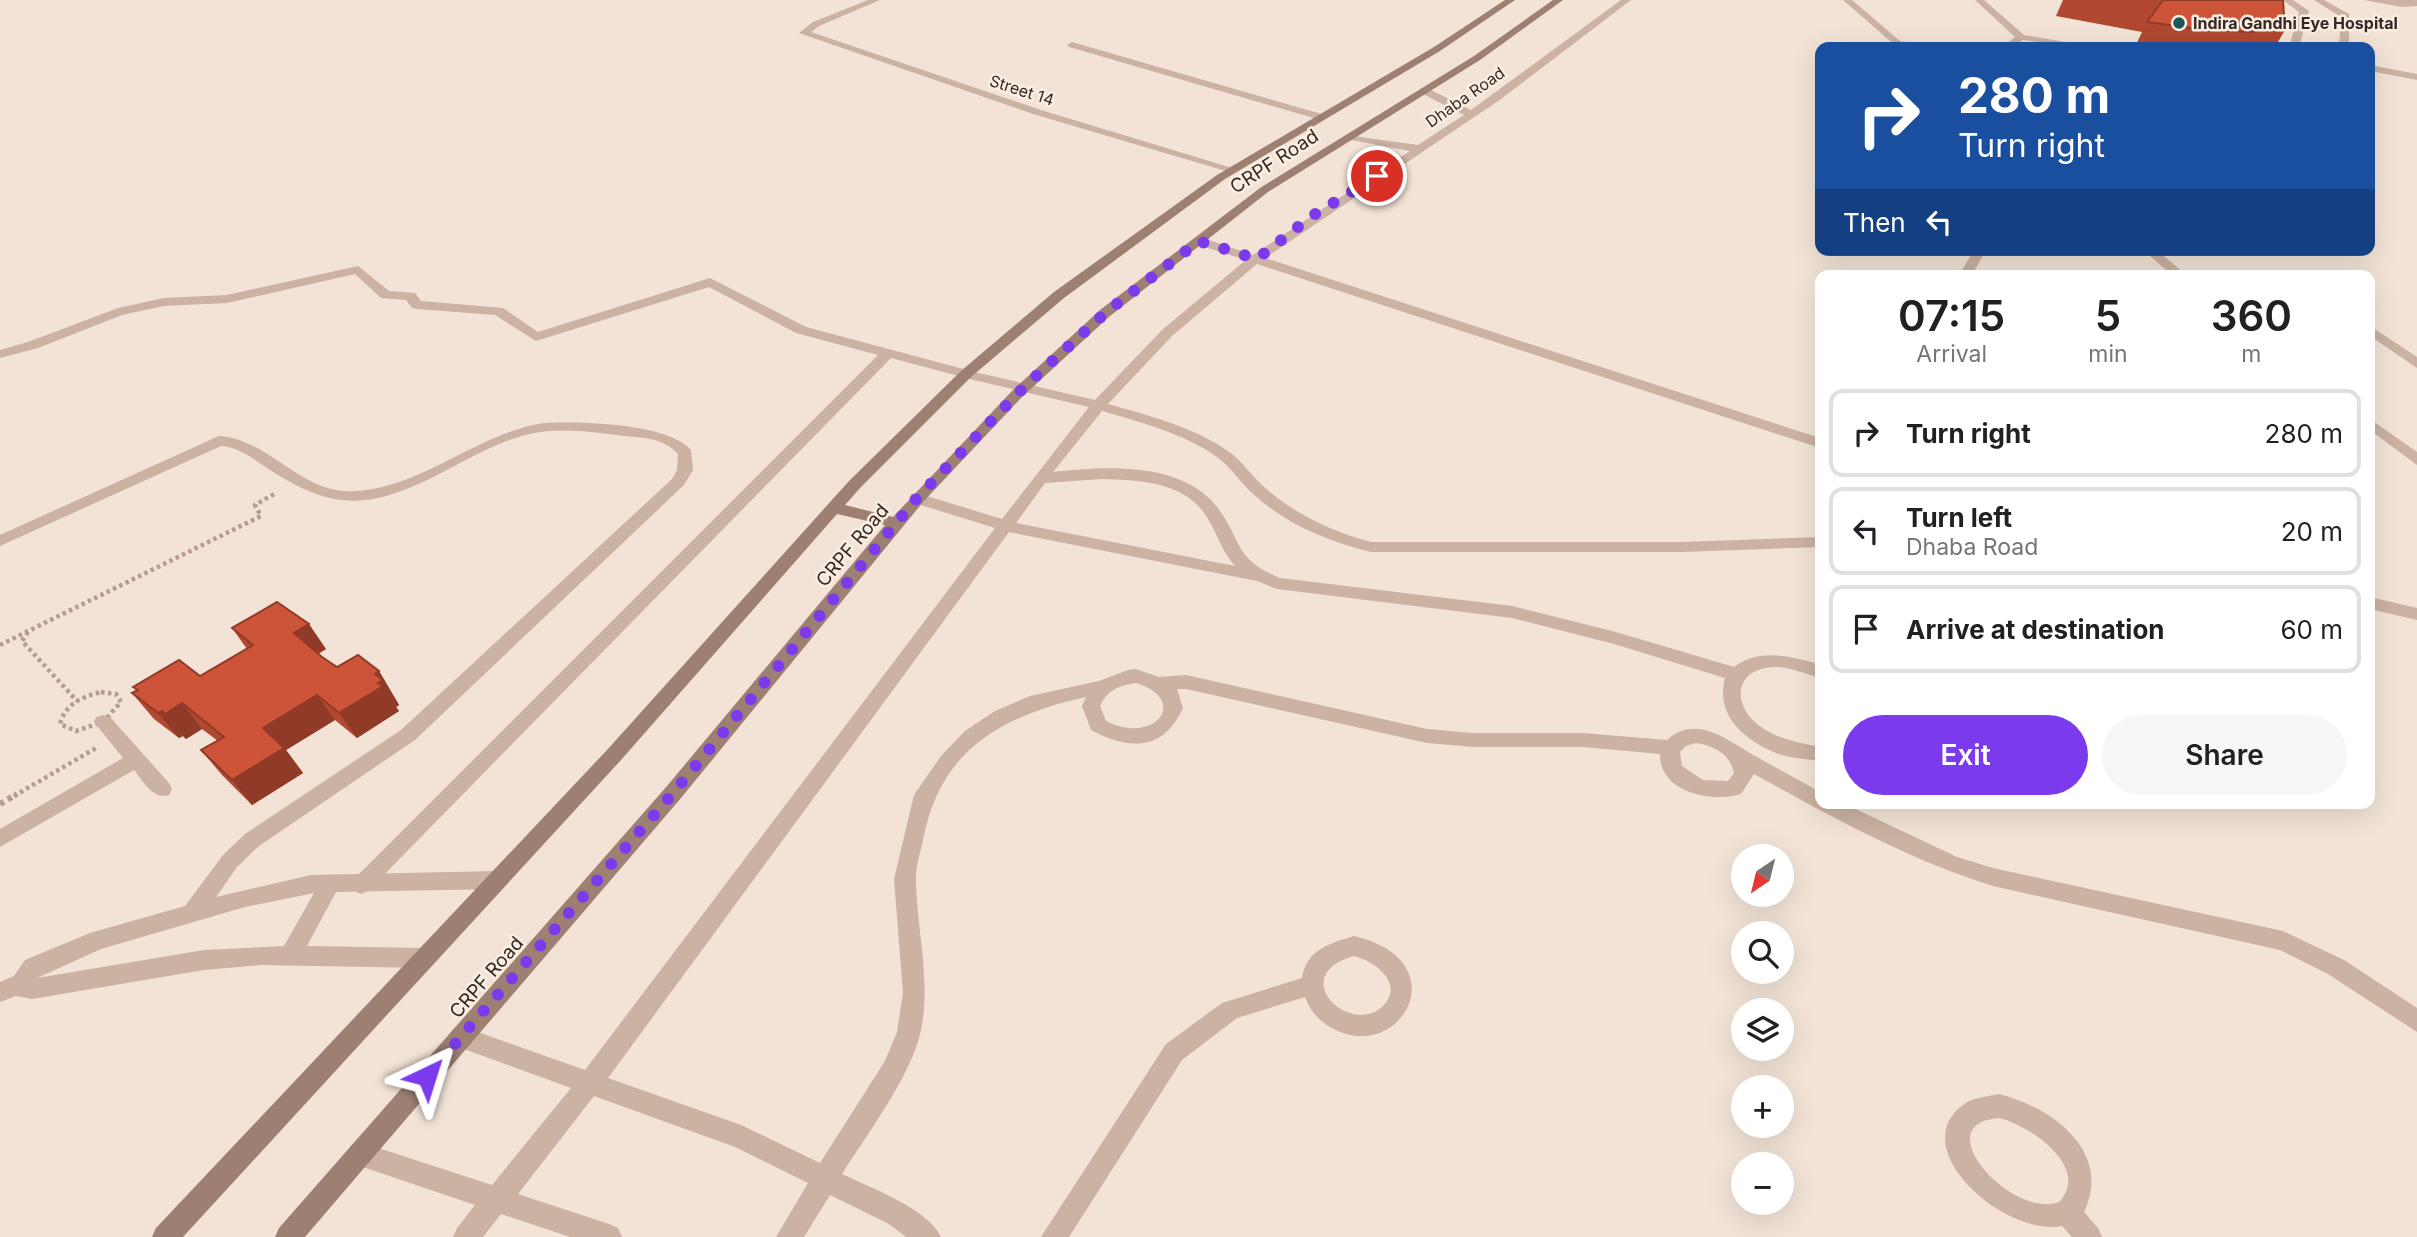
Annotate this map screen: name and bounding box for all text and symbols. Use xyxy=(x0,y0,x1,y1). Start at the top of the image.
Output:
place label: Indira Gandhi Eye Hospital xyxy=(2193,13,2398,33)
marker: Indira Gandhi Eye Hospital xyxy=(2171,15,2187,31)
street label: Dhaba Road xyxy=(1422,62,1508,132)
text: 280 m xyxy=(1958,66,2110,125)
street label: Street 14 xyxy=(987,70,1057,110)
icon: right xyxy=(1843,70,1934,161)
street label: CRPF Road xyxy=(1226,124,1323,198)
text: Turn right xyxy=(1958,126,2105,165)
pin xyxy=(1347,146,1407,206)
icon: arrive xyxy=(1358,157,1396,195)
icon: left xyxy=(1920,203,1958,241)
text: Then xyxy=(1843,207,1906,238)
text: 07:15 xyxy=(1898,290,2005,341)
text: 5 xyxy=(2095,290,2121,341)
text: 360 xyxy=(2211,290,2292,341)
text: Arrival xyxy=(1916,340,1987,368)
text: min xyxy=(2088,340,2128,368)
text: m xyxy=(2241,340,2261,368)
icon: right xyxy=(1847,414,1885,452)
text: Turn right xyxy=(1906,418,2031,449)
text: 280 m xyxy=(2265,418,2343,449)
street label: CRPF Road xyxy=(811,499,894,591)
text: Turn left xyxy=(1906,502,2012,533)
icon: left xyxy=(1847,512,1885,550)
text: 20 m xyxy=(2281,516,2343,547)
text: Dhaba Road xyxy=(1906,533,2038,561)
icon: arrive xyxy=(1847,610,1885,648)
text: Arrive at destination xyxy=(1906,614,2165,645)
text: 60 m xyxy=(2280,614,2343,645)
button: Exit xyxy=(1843,715,2088,795)
button: Share xyxy=(2102,715,2347,795)
north arrow xyxy=(1731,844,1794,906)
map controls xyxy=(1731,844,1794,1215)
button: search xyxy=(1731,921,1794,984)
street label: CRPF Road xyxy=(445,932,528,1023)
button: layers xyxy=(1731,998,1794,1061)
position arrow xyxy=(390,1039,464,1113)
button: + xyxy=(1731,1075,1794,1138)
button: − xyxy=(1731,1152,1794,1215)

